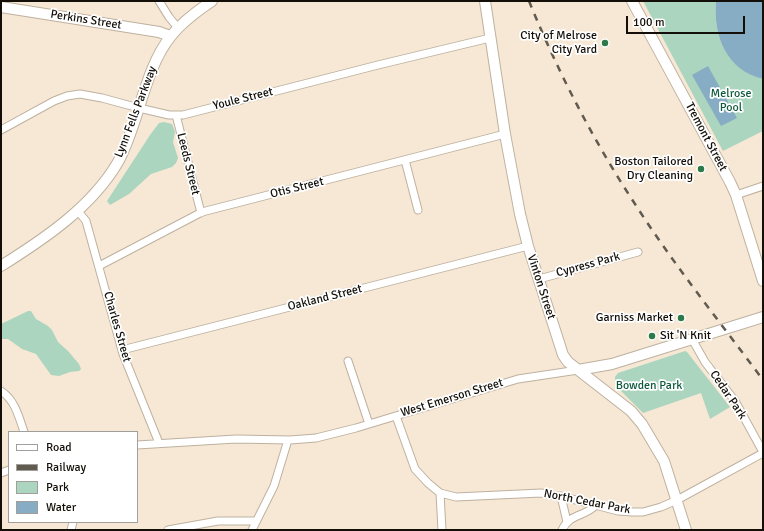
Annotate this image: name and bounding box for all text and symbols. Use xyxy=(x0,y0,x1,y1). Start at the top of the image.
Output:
street label: Perkins Street xyxy=(49,7,123,33)
scale bar xyxy=(628,8,747,34)
text: 100 m xyxy=(633,15,665,30)
place label: City of Melrose City Yard xyxy=(520,29,597,57)
marker: City of Melrose City Yard xyxy=(600,38,610,48)
street label: Lynn Fells Parkway xyxy=(112,64,160,160)
street label: Youle Street xyxy=(211,85,275,113)
park label: Melrose Pool xyxy=(711,87,751,115)
street label: Tremont Street xyxy=(682,100,730,174)
street label: Leeds Street xyxy=(173,131,203,197)
place label: Boston Tailored Dry Cleaning xyxy=(614,155,693,183)
marker: Boston Tailored Dry Cleaning xyxy=(696,164,706,174)
street label: Otis Street xyxy=(269,174,325,202)
street label: Cypress Park xyxy=(554,250,622,280)
street label: Vinton Street xyxy=(524,253,558,321)
street label: Oakland Street xyxy=(286,282,364,314)
street label: Charles Street xyxy=(100,290,134,364)
place label: Garniss Market xyxy=(596,311,673,325)
marker: Garniss Market xyxy=(676,313,686,323)
place label: Sit 'N Knit xyxy=(660,329,711,343)
marker: Sit 'N Knit xyxy=(647,331,657,341)
street label: Cedar Park xyxy=(706,368,750,422)
street label: West Emerson Street xyxy=(399,376,505,420)
park label: Bowden Park xyxy=(616,379,682,393)
legend xyxy=(8,431,138,523)
text: Road xyxy=(46,440,72,455)
text: Railway xyxy=(46,460,86,475)
text: Park xyxy=(46,480,69,495)
street label: North Cedar Park xyxy=(542,487,632,517)
text: Water xyxy=(46,500,76,515)

